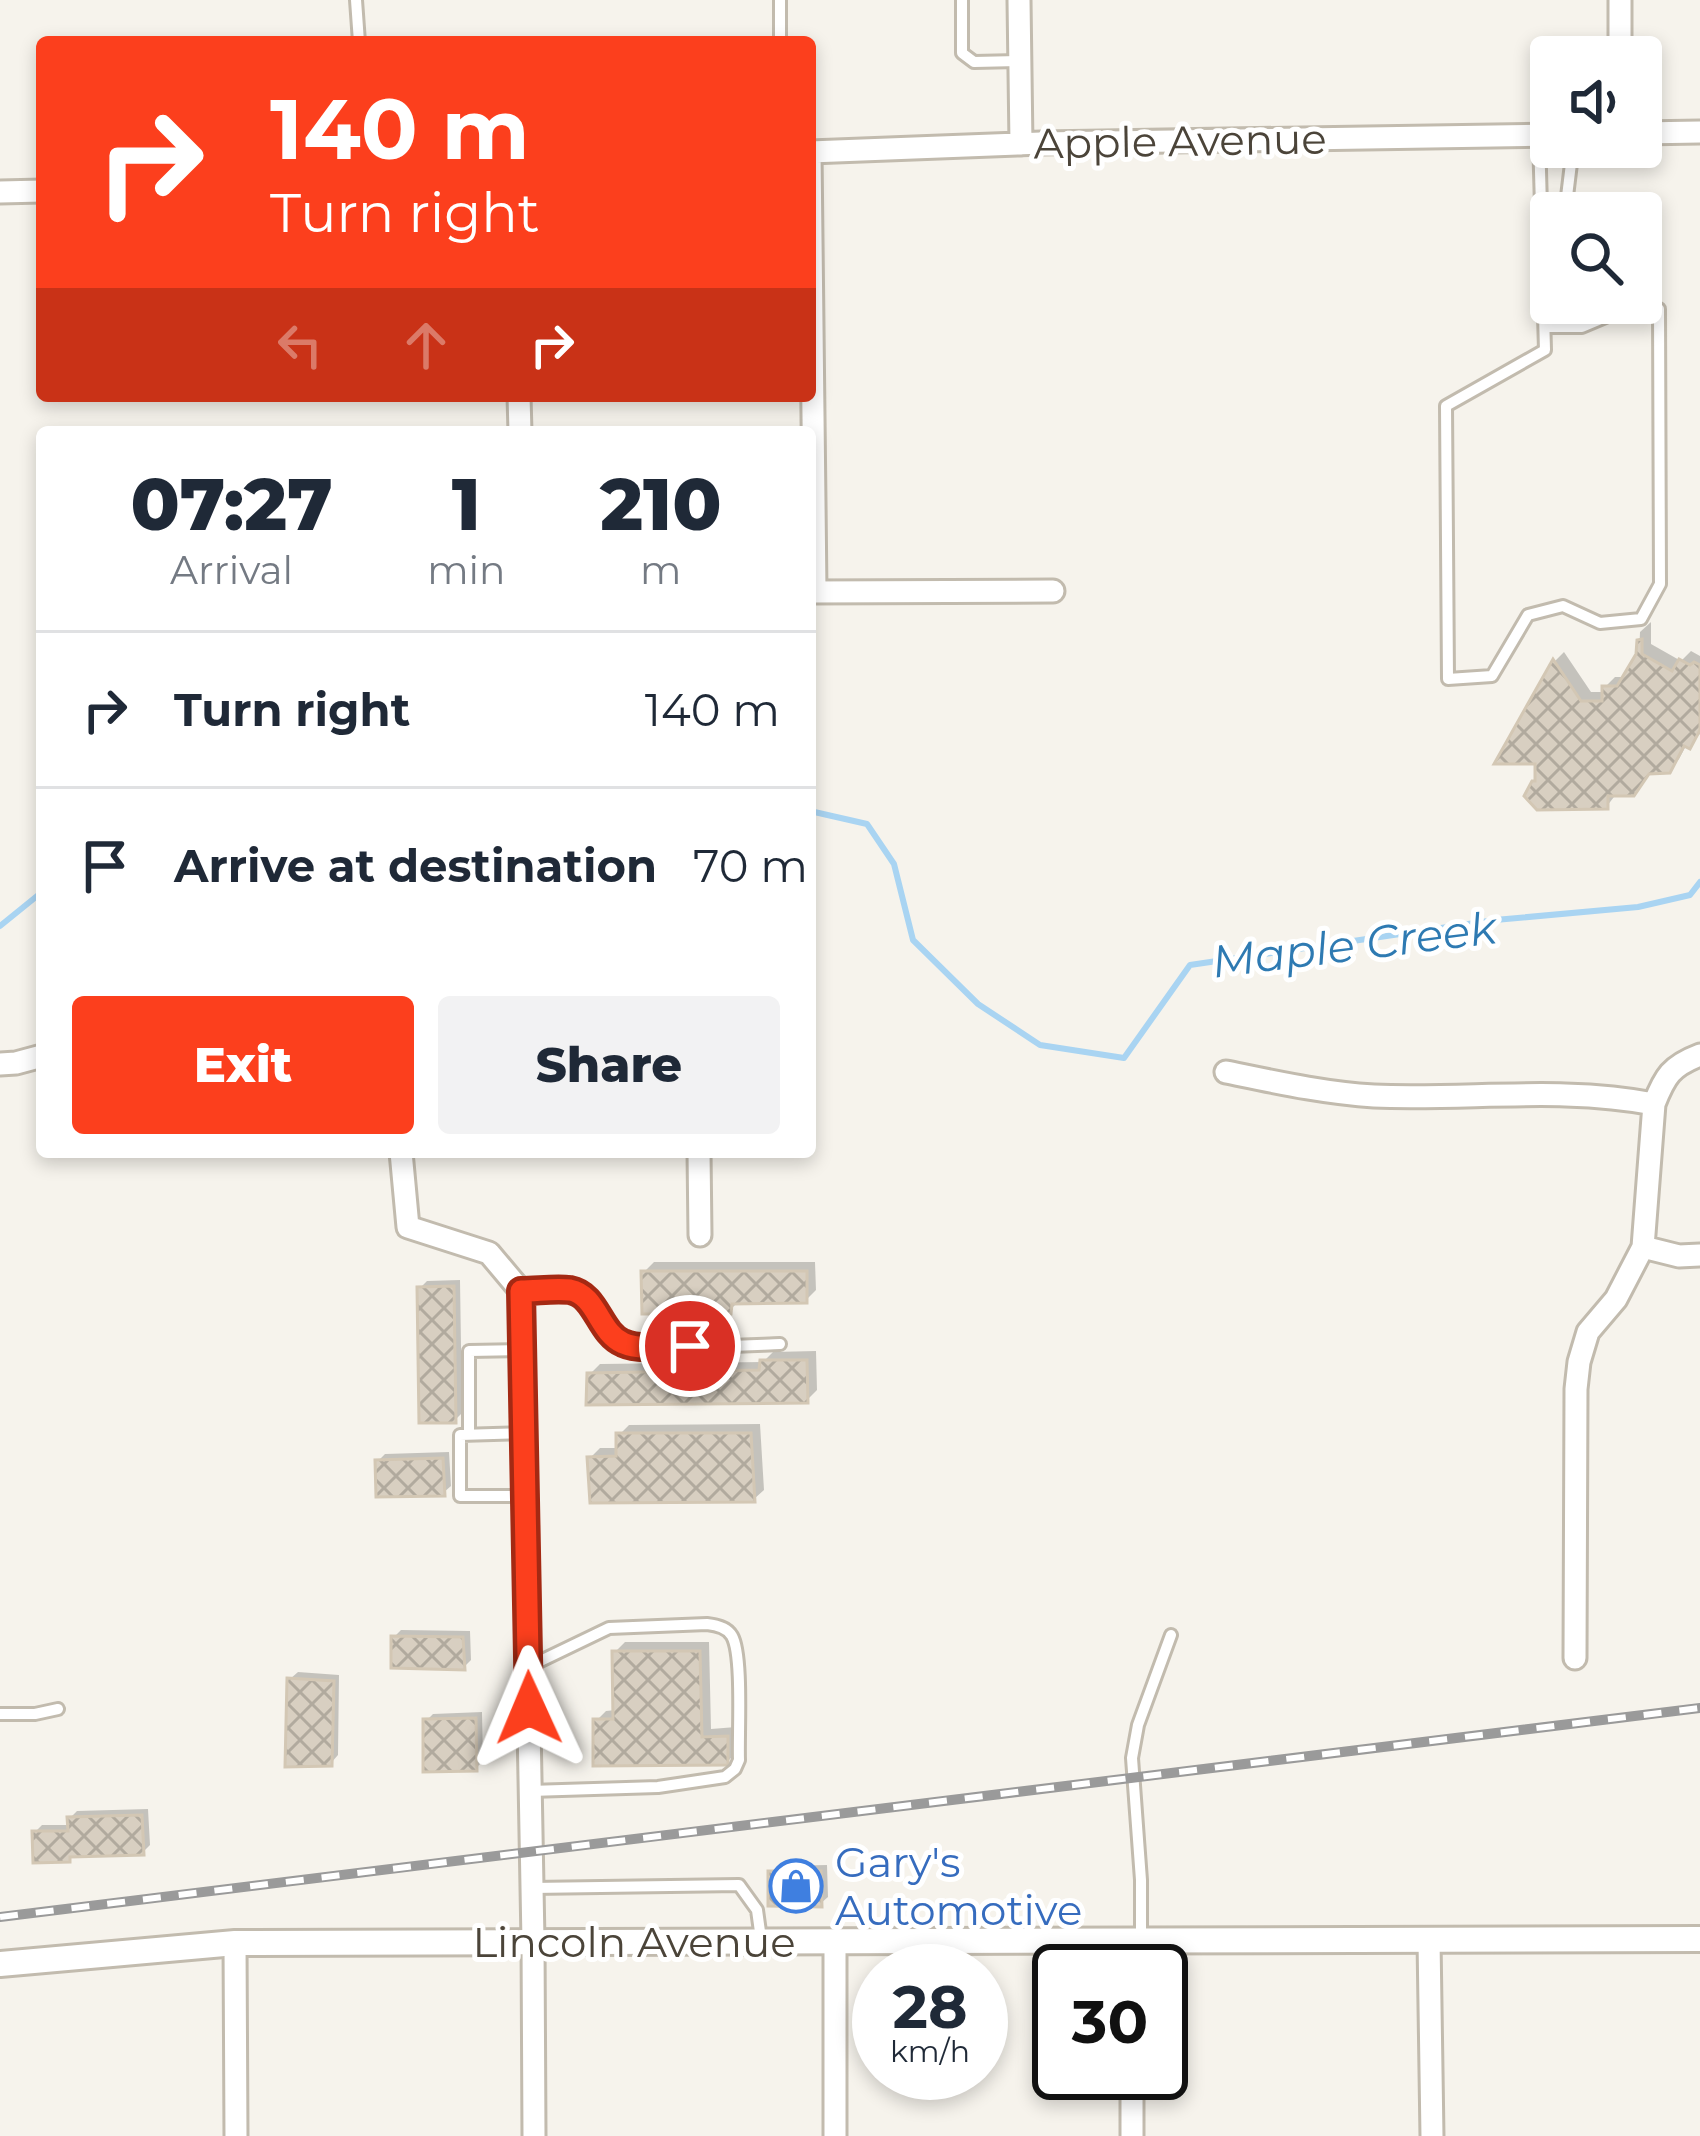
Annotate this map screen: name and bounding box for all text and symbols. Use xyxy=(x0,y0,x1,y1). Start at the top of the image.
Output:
map controls xyxy=(1530,36,1662,324)
button: sound xyxy=(1530,36,1662,168)
text: 140 m xyxy=(270,78,530,180)
icon: right xyxy=(72,84,228,240)
street label: Apple Avenue xyxy=(1033,112,1327,170)
text: Turn right xyxy=(270,180,540,246)
button: search xyxy=(1530,192,1662,324)
icon: left xyxy=(267,312,333,378)
icon: ahead xyxy=(393,312,459,378)
icon: right xyxy=(519,312,585,378)
text: 07:27 xyxy=(130,460,333,548)
text: 1 xyxy=(452,460,481,548)
text: 210 xyxy=(600,460,722,548)
text: Arrival xyxy=(170,546,293,594)
text: min xyxy=(427,546,505,594)
text: m xyxy=(640,546,681,594)
icon: right xyxy=(72,677,138,743)
text: Turn right xyxy=(174,682,410,737)
text: 140 m xyxy=(645,682,780,737)
icon: arrive xyxy=(72,833,138,899)
text: Arrive at destination xyxy=(174,838,657,893)
text: 70 m xyxy=(693,838,808,893)
water label: Maple Creek xyxy=(1209,899,1502,989)
button: Exit xyxy=(72,996,414,1134)
button: Share xyxy=(438,996,780,1134)
pin xyxy=(639,1295,741,1397)
icon: arrive xyxy=(657,1313,723,1379)
position arrow xyxy=(466,1645,592,1771)
place label: Gary's Automotive xyxy=(835,1836,1082,1936)
shop icon: Gary's Automotive xyxy=(768,1858,824,1914)
street label: Lincoln Avenue xyxy=(472,1916,796,1968)
speed limit sign: 30 xyxy=(1032,1944,1188,2100)
text: 28 xyxy=(893,1970,968,2043)
text: km/h xyxy=(890,2033,970,2070)

